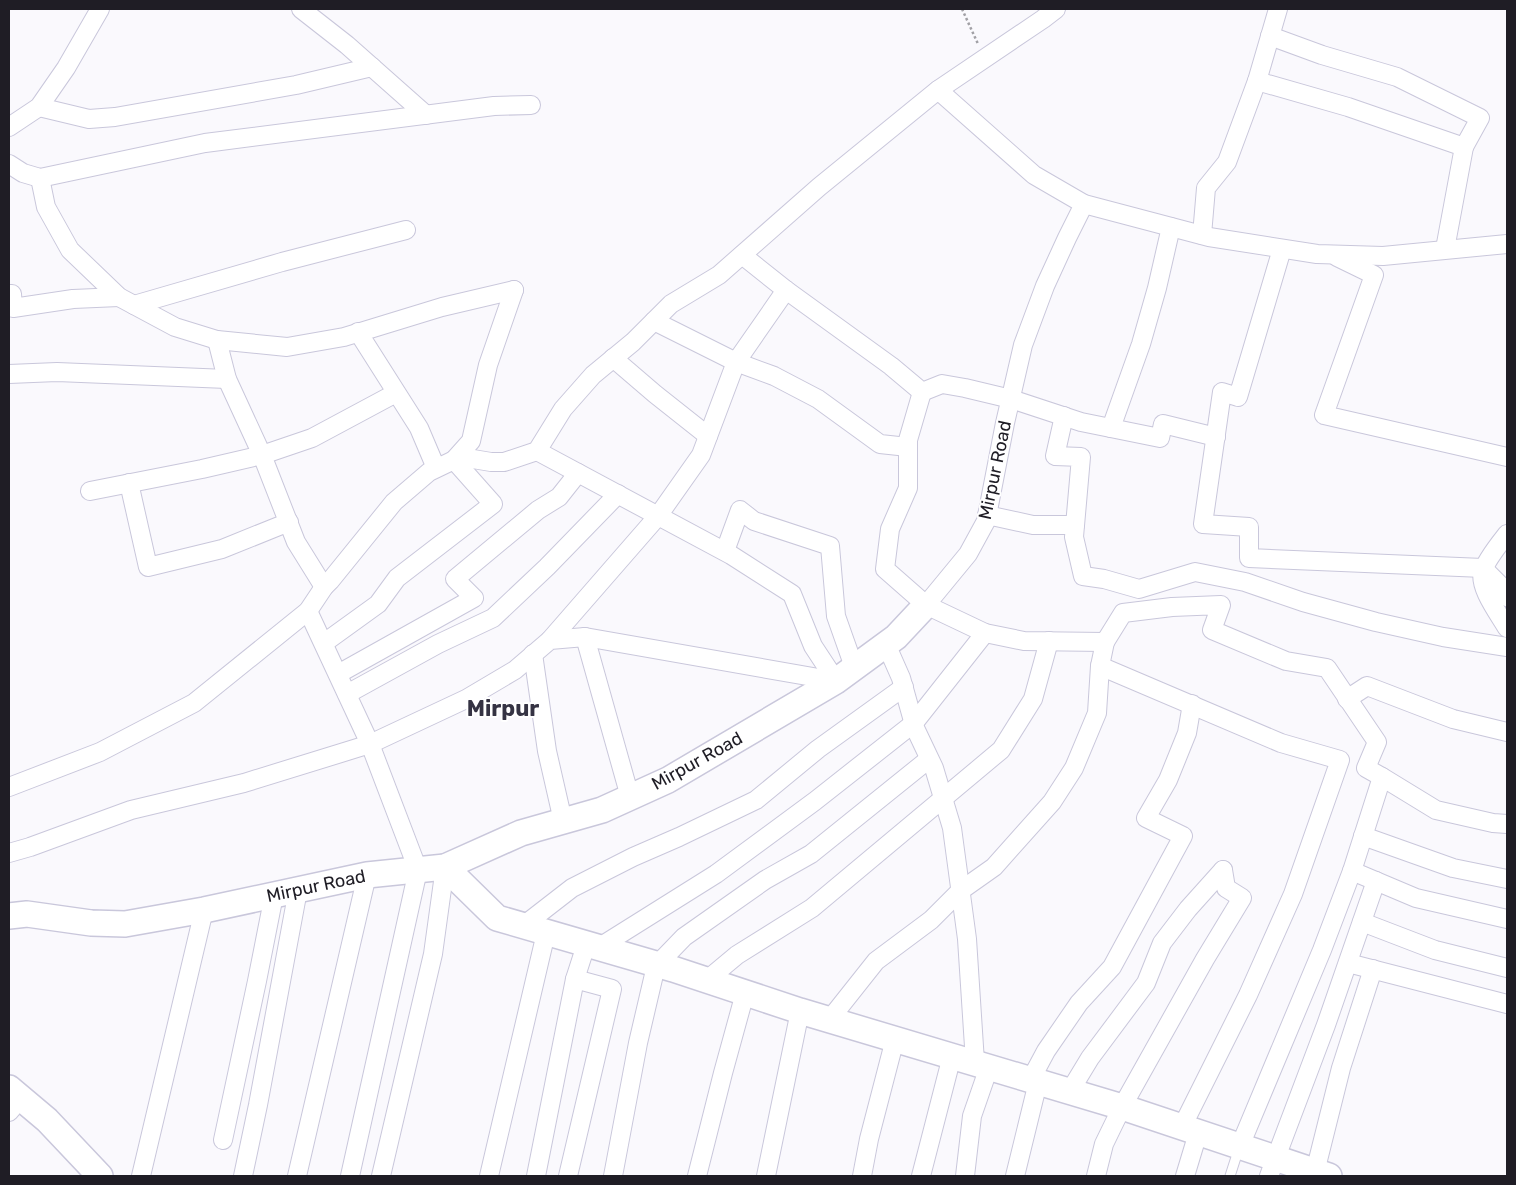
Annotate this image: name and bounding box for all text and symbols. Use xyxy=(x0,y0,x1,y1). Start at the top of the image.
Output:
street label: Mirpur Road xyxy=(974,419,1016,521)
district label: Mirpur xyxy=(467,695,539,722)
street label: Mirpur Road xyxy=(648,727,746,795)
street label: Mirpur Road xyxy=(265,865,367,907)

